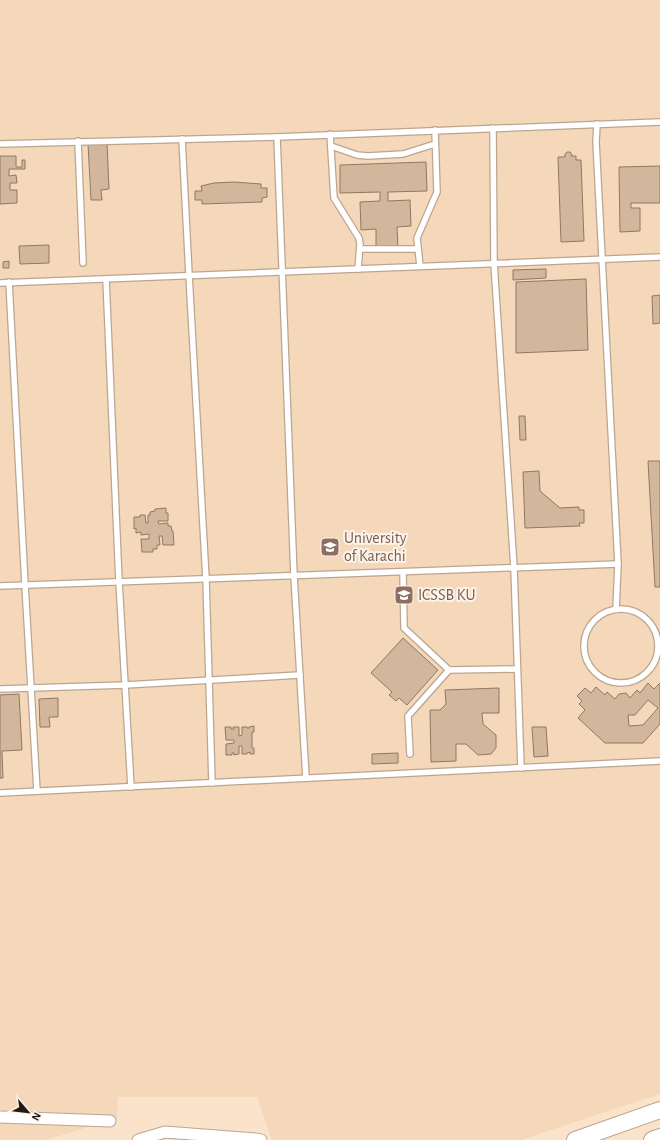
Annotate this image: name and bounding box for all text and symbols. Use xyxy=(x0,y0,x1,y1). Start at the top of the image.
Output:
place label: University of Karachi xyxy=(344,530,407,564)
school or university icon: University of Karachi xyxy=(319,536,341,558)
school or university icon: ICSSB KU xyxy=(393,584,415,606)
place label: ICSSB KU xyxy=(418,587,475,603)
north arrow xyxy=(8,1092,48,1132)
text: N xyxy=(30,1110,43,1122)

